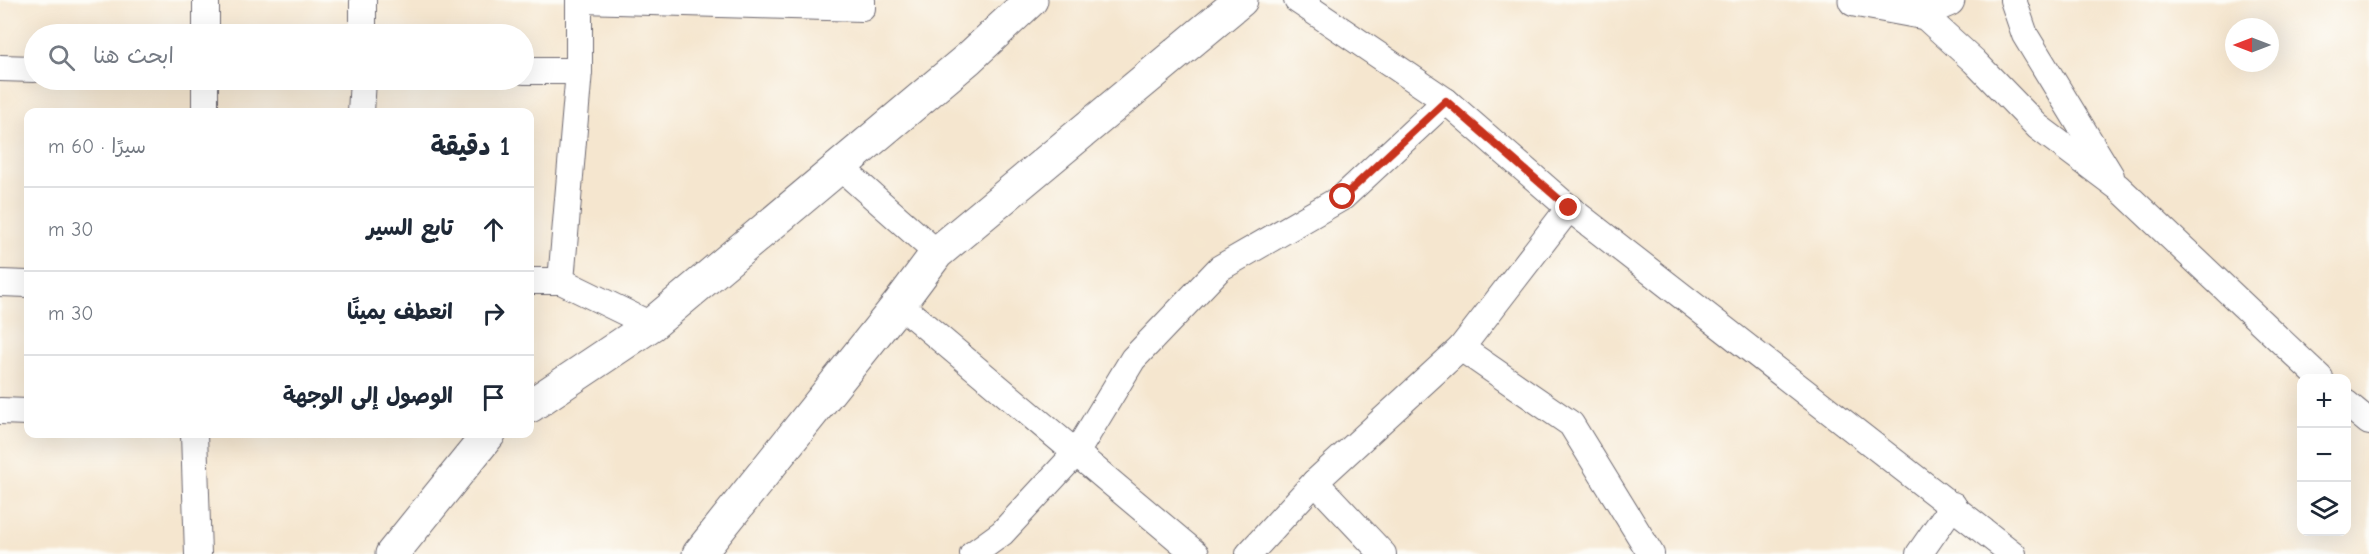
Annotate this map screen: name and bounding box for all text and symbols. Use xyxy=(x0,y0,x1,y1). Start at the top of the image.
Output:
north arrow xyxy=(2225,18,2279,72)
search box xyxy=(24,24,534,90)
icon: search xyxy=(45,41,78,74)
text: ابحث هنا xyxy=(93,43,174,69)
text: 1 دقيقة xyxy=(431,132,510,162)
text: سيرًا · 60 m xyxy=(48,135,146,158)
route start xyxy=(1329,183,1355,209)
route end xyxy=(1555,194,1581,220)
icon: ahead xyxy=(477,213,510,246)
text: تابع السير xyxy=(367,215,453,241)
text: 30 m xyxy=(48,218,94,241)
icon: right xyxy=(477,297,510,330)
text: انعطف يمينًا xyxy=(347,299,453,325)
text: 30 m xyxy=(48,302,94,325)
map controls xyxy=(2297,374,2351,536)
button: + xyxy=(2297,374,2351,428)
icon: arrive xyxy=(477,381,510,414)
text: الوصول إلى الوجهة xyxy=(283,383,453,409)
button: − xyxy=(2297,428,2351,482)
button: layers xyxy=(2297,482,2351,536)

